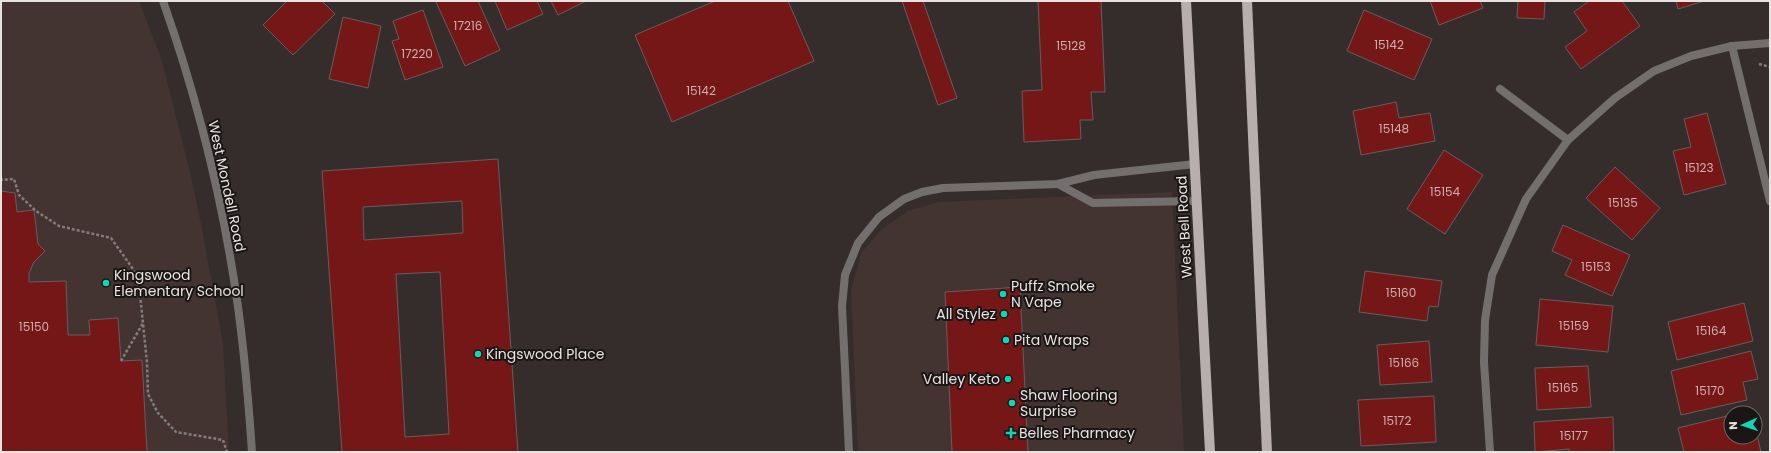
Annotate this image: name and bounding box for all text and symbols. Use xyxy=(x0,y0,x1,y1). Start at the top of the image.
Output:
house number: 17216 xyxy=(454,17,482,34)
house number: 15142 xyxy=(1374,36,1404,53)
house number: 15128 xyxy=(1056,37,1086,54)
house number: 17220 xyxy=(401,45,433,62)
house number: 15142 xyxy=(686,82,716,99)
street label: West Mondell Road xyxy=(203,119,251,253)
house number: 15148 xyxy=(1379,120,1409,137)
house number: 15123 xyxy=(1684,159,1714,176)
street label: West Bell Road xyxy=(1171,175,1197,279)
house number: 15154 xyxy=(1430,183,1461,200)
house number: 15135 xyxy=(1608,194,1638,211)
house number: 15153 xyxy=(1581,258,1611,275)
place label: Kingswood Elementary School xyxy=(114,265,244,301)
place label: Puffz Smoke N Vape xyxy=(1011,276,1095,312)
marker: Kingswood Elementary School xyxy=(101,278,111,288)
house number: 15160 xyxy=(1386,284,1416,301)
marker: Puffz Smoke N Vape xyxy=(998,289,1008,299)
place label: All Stylez xyxy=(936,304,996,324)
marker: All Stylez xyxy=(999,309,1009,319)
house number: 15159 xyxy=(1559,317,1589,334)
house number: 15150 xyxy=(19,318,49,335)
house number: 15164 xyxy=(1696,322,1727,339)
place label: Pita Wraps xyxy=(1014,330,1089,350)
marker: Pita Wraps xyxy=(1001,335,1011,345)
place label: Kingswood Place xyxy=(486,344,605,364)
marker: Kingswood Place xyxy=(473,349,483,359)
house number: 15166 xyxy=(1389,354,1419,371)
place label: Valley Keto xyxy=(923,369,1000,389)
marker: Valley Keto xyxy=(1003,374,1013,384)
house number: 15165 xyxy=(1548,379,1578,396)
house number: 15170 xyxy=(1695,382,1725,399)
place label: Shaw Flooring Surprise xyxy=(1020,385,1117,421)
marker: Shaw Flooring Surprise xyxy=(1007,398,1017,408)
north arrow xyxy=(1723,405,1763,445)
house number: 15172 xyxy=(1383,412,1411,429)
text: N xyxy=(1725,421,1741,430)
place label: Belles Pharmacy xyxy=(1019,423,1135,443)
house number: 15177 xyxy=(1560,427,1589,444)
marker: Belles Pharmacy xyxy=(1006,428,1016,438)

